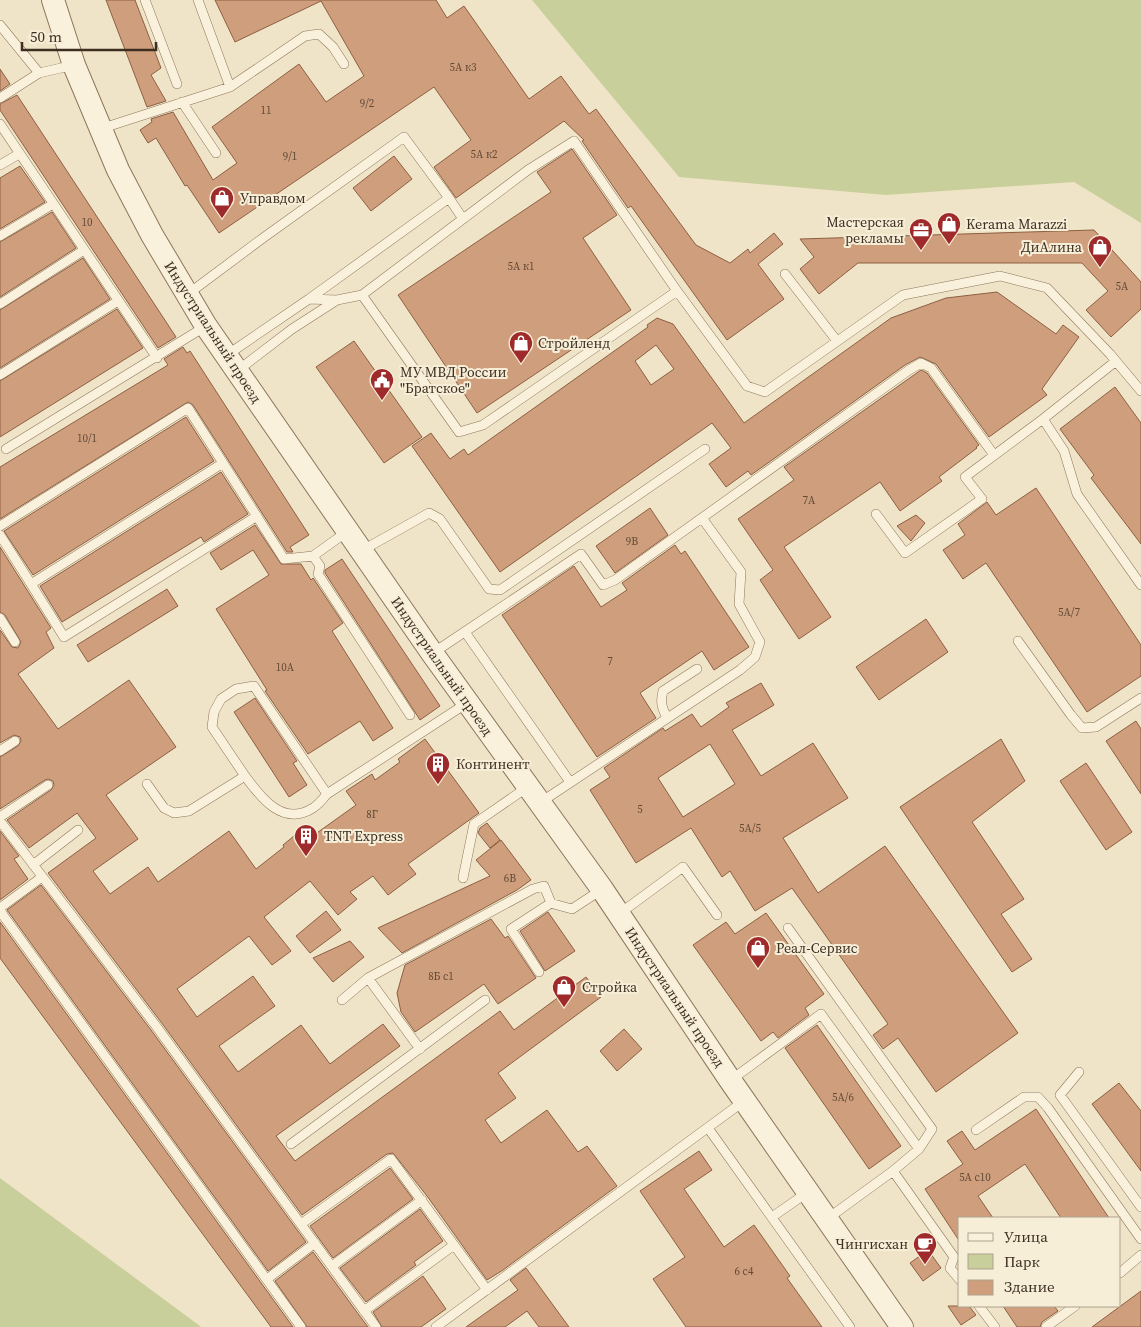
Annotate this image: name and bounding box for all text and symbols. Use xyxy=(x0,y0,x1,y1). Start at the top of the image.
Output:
scale bar xyxy=(22,20,156,52)
text: 50 m xyxy=(30,26,62,47)
house number: 5А к3 xyxy=(450,60,477,75)
house number: 9/2 xyxy=(360,96,375,111)
house number: 11 xyxy=(261,103,272,118)
house number: 5А к2 xyxy=(471,147,498,162)
house number: 9/1 xyxy=(283,149,297,164)
shop icon: Управдом xyxy=(209,185,235,219)
place label: Управдом xyxy=(240,188,306,208)
shop icon: Kerama Marazzi xyxy=(936,211,962,245)
place label: Мастерская рекламы xyxy=(826,212,904,248)
place label: Kerama Marazzi xyxy=(966,214,1067,234)
house number: 10 xyxy=(82,215,93,230)
office icon: Мастерская рекламы xyxy=(908,217,934,251)
shop icon: ДиАлина xyxy=(1087,234,1113,268)
place label: ДиАлина xyxy=(1021,237,1083,257)
street label: Индустриальный проезд xyxy=(160,257,267,407)
house number: 5А к1 xyxy=(508,259,534,274)
house number: 5А xyxy=(1116,279,1129,294)
shop icon: Стройленд xyxy=(508,330,534,364)
place label: Стройленд xyxy=(538,333,610,353)
place label: МУ МВД России "Братское" xyxy=(400,362,506,398)
public building icon: МУ МВД России "Братское" xyxy=(369,367,395,401)
house number: 10/1 xyxy=(77,431,97,446)
house number: 7А xyxy=(803,493,816,508)
house number: 9В xyxy=(626,534,638,549)
street label: Индустриальный проезд xyxy=(386,592,498,740)
house number: 5А/7 xyxy=(1058,605,1080,620)
house number: 7 xyxy=(607,654,613,669)
house number: 10А xyxy=(276,660,295,675)
building icon: Континент xyxy=(425,751,451,785)
place label: Континент xyxy=(456,754,530,774)
house number: 5 xyxy=(637,802,643,817)
house number: 8Г xyxy=(366,807,378,822)
house number: 5А/5 xyxy=(739,821,761,836)
building icon: TNT Express xyxy=(293,823,319,857)
place label: TNT Express xyxy=(324,826,403,846)
house number: 6В xyxy=(504,871,516,886)
street label: Индустриальный проезд xyxy=(620,923,730,1071)
shop icon: Реал-Сервис xyxy=(745,935,771,969)
place label: Реал-Сервис xyxy=(776,938,858,958)
house number: 8Б с1 xyxy=(428,969,454,984)
shop icon: Стройка xyxy=(551,974,577,1008)
place label: Стройка xyxy=(582,977,638,997)
house number: 5А/6 xyxy=(832,1090,854,1105)
house number: 5А с10 xyxy=(959,1170,991,1185)
legend xyxy=(958,1217,1121,1307)
text: Улица xyxy=(1004,1226,1048,1247)
cafe icon: Чингисхан xyxy=(912,1231,938,1265)
place label: Чингисхан xyxy=(835,1234,908,1254)
text: Парк xyxy=(1004,1251,1040,1272)
house number: 6 с4 xyxy=(735,1264,754,1279)
text: Здание xyxy=(1004,1276,1055,1297)

